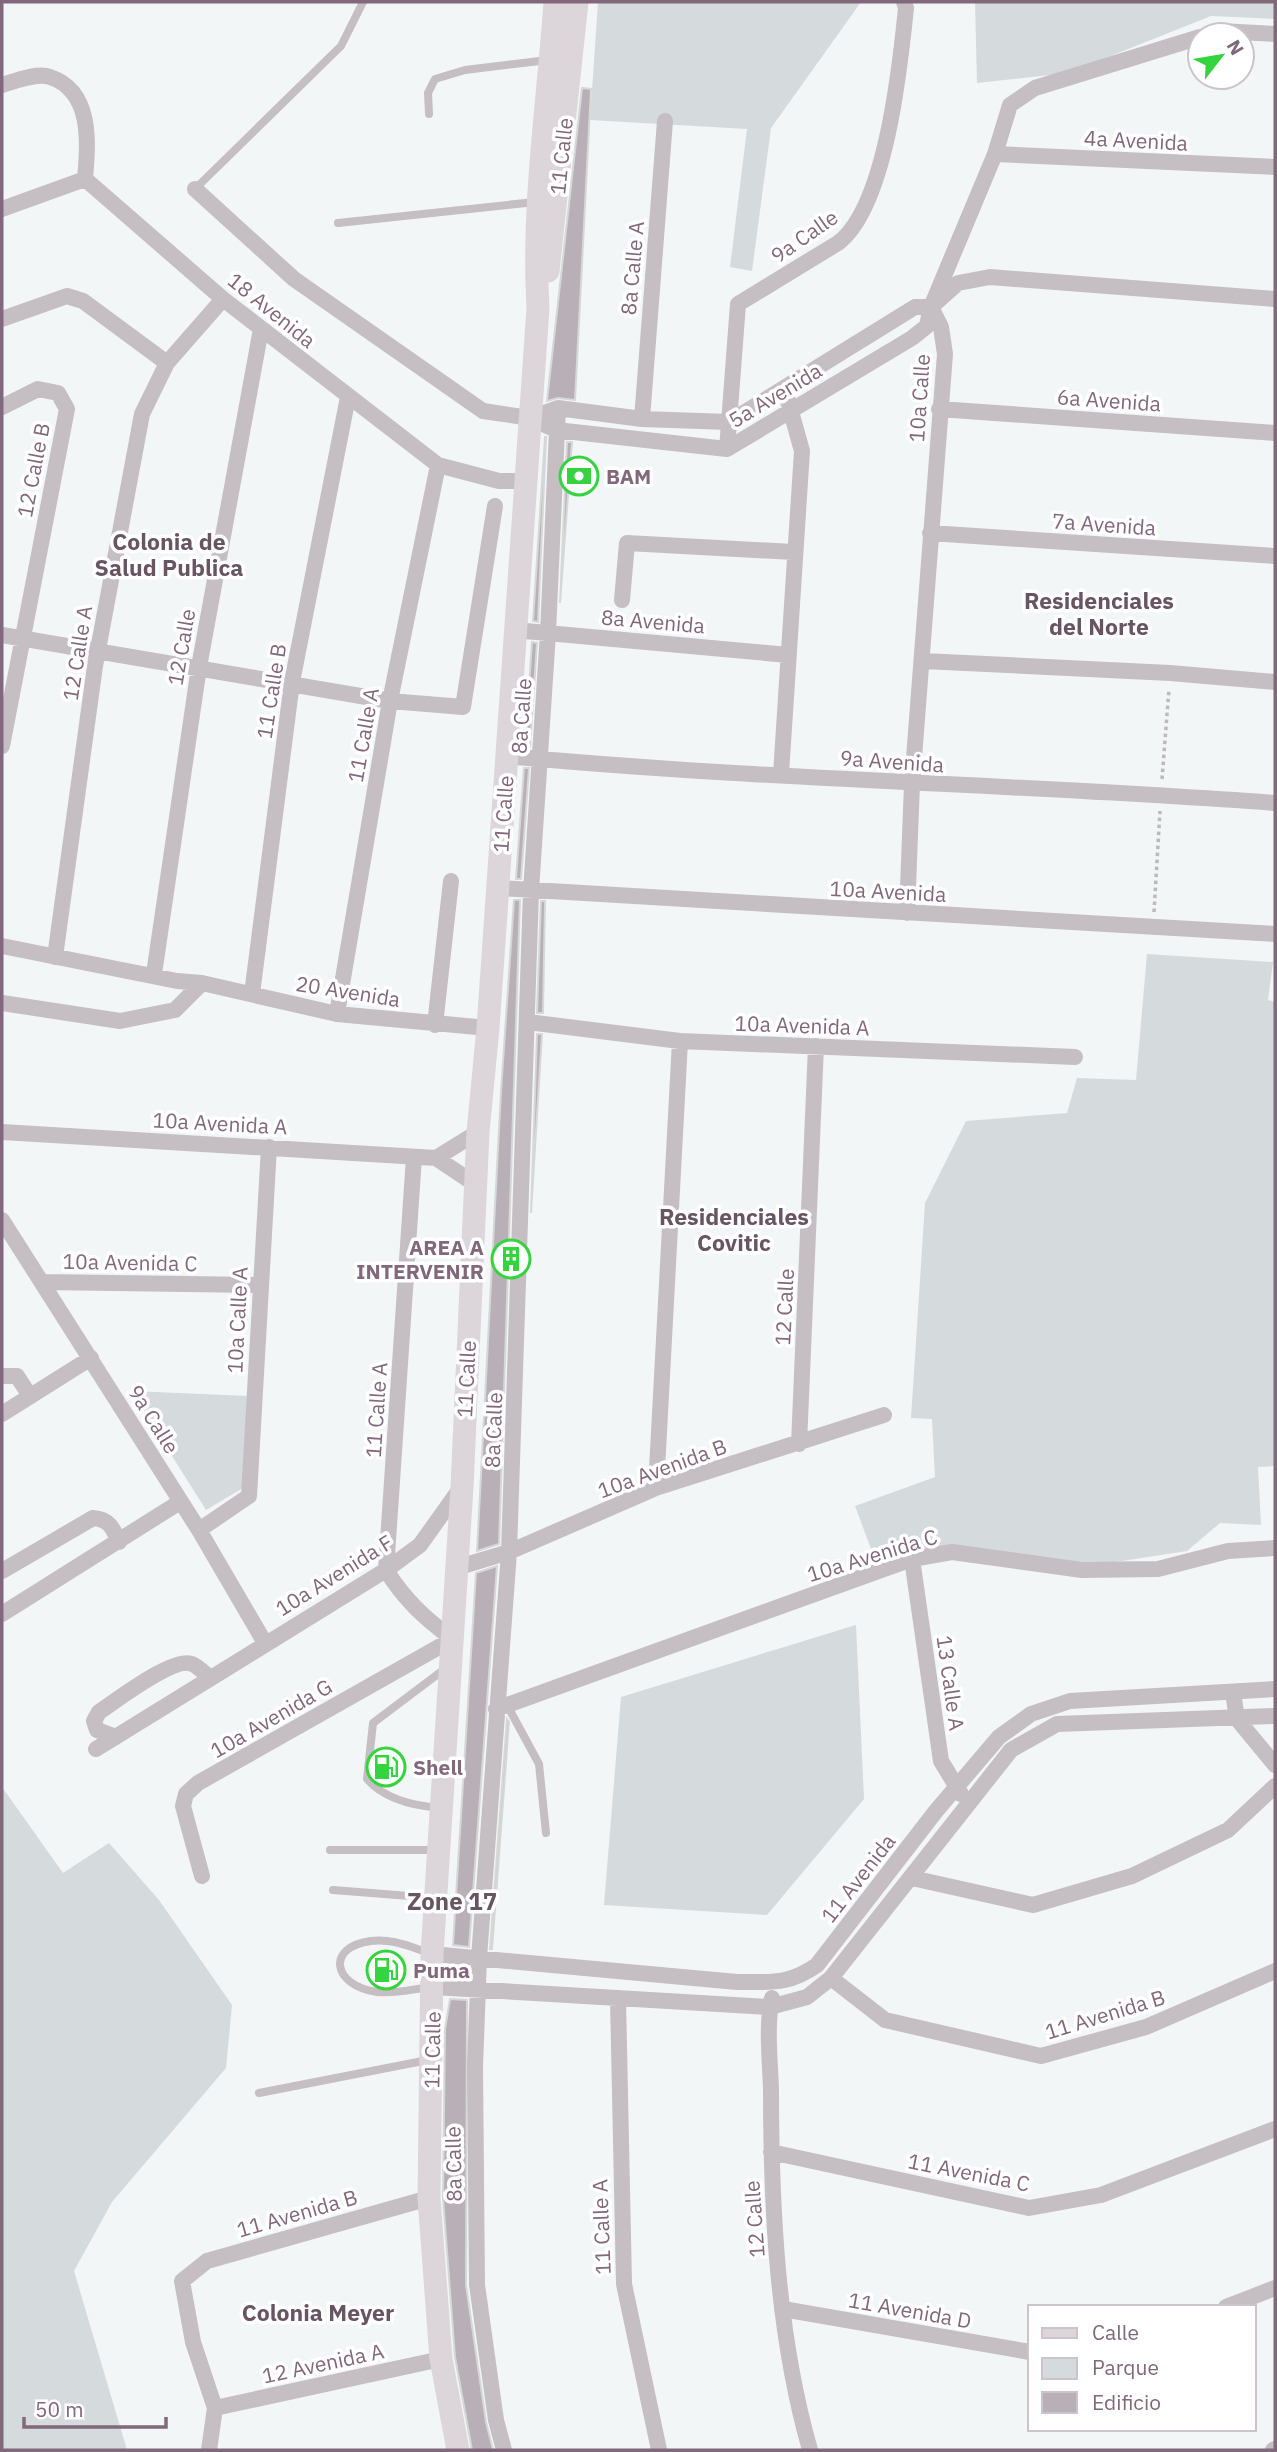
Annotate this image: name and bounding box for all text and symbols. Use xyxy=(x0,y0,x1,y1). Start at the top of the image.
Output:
north arrow xyxy=(1186,21,1256,91)
text: N xyxy=(1222,35,1249,59)
street label: 11 Calle xyxy=(543,116,579,196)
street label: 4a Avenida xyxy=(1083,123,1189,157)
street label: 9a Calle xyxy=(765,203,843,269)
street label: 8a Calle A xyxy=(614,220,650,316)
street label: 18 Avenida xyxy=(222,266,322,354)
street label: 10a Calle xyxy=(902,353,936,443)
street label: 5a Avenida xyxy=(723,356,827,434)
street label: 6a Avenida xyxy=(1056,382,1162,418)
street label: 12 Calle B xyxy=(10,420,56,520)
bank icon: BAM xyxy=(558,455,600,497)
place label: BAM xyxy=(606,462,651,490)
street label: 7a Avenida xyxy=(1051,506,1157,542)
district label: Colonia de Salud Publica xyxy=(95,526,243,582)
district label: Residenciales del Norte xyxy=(1024,585,1174,641)
street label: 8a Avenida xyxy=(600,603,706,639)
street label: 12 Calle A xyxy=(56,604,98,702)
street label: 12 Calle xyxy=(161,607,201,687)
street label: 11 Calle B xyxy=(250,641,292,741)
street label: 8a Calle xyxy=(504,677,538,755)
street label: 11 Calle A xyxy=(341,685,385,785)
street label: 9a Avenida xyxy=(839,743,945,779)
street label: 11 Calle xyxy=(486,774,520,854)
street label: 10a Avenida xyxy=(829,874,947,908)
street label: 20 Avenida xyxy=(294,969,402,1013)
street label: 10a Avenida A xyxy=(734,1009,870,1041)
street label: 10a Avenida A xyxy=(152,1105,288,1141)
district label: Residenciales Covitic xyxy=(659,1201,809,1257)
place label: AREA A INTERVENIR xyxy=(356,1233,484,1285)
building icon: AREA A INTERVENIR xyxy=(490,1238,532,1280)
street label: 10a Avenida C xyxy=(62,1247,198,1277)
street label: 10a Calle A xyxy=(220,1266,254,1374)
street label: 12 Calle xyxy=(768,1268,800,1346)
street label: 11 Calle xyxy=(450,1340,482,1418)
street label: 11 Calle A xyxy=(359,1361,393,1459)
street label: 9a Calle xyxy=(122,1379,186,1459)
street label: 8a Calle xyxy=(478,1392,508,1468)
street label: 10a Avenida B xyxy=(594,1432,730,1504)
street label: 10a Avenida C xyxy=(804,1522,940,1588)
street label: 10a Avenida F xyxy=(270,1528,398,1622)
street label: 13 Calle A xyxy=(930,1634,972,1732)
street label: 10a Avenida G xyxy=(205,1672,337,1764)
fuel station icon: Shell xyxy=(365,1746,407,1788)
place label: Shell xyxy=(413,1753,463,1781)
street label: 11 Avenida xyxy=(815,1828,901,1928)
district label: Zone 17 xyxy=(407,1885,497,1917)
fuel station icon: Puma xyxy=(365,1949,407,1991)
place label: Puma xyxy=(413,1956,470,1984)
street label: 11 Avenida B xyxy=(1042,1982,1168,2046)
street label: 11 Calle xyxy=(417,2011,447,2089)
street label: 8a Calle xyxy=(438,2126,468,2202)
street label: 11 Avenida C xyxy=(906,2146,1032,2198)
street label: 11 Calle A xyxy=(585,2179,617,2275)
street label: 12 Calle xyxy=(737,2179,771,2259)
street label: 11 Avenida B xyxy=(233,2182,361,2244)
street label: 11 Avenida D xyxy=(846,2285,974,2335)
district label: Colonia Meyer xyxy=(242,2297,394,2327)
legend xyxy=(1028,2305,1256,2431)
text: Calle xyxy=(1092,2318,1139,2346)
street label: 12 Avenida A xyxy=(259,2336,387,2390)
text: Parque xyxy=(1092,2353,1159,2381)
scale bar xyxy=(24,2386,166,2430)
text: Edificio xyxy=(1092,2388,1161,2416)
text: 50 m xyxy=(35,2395,84,2423)

